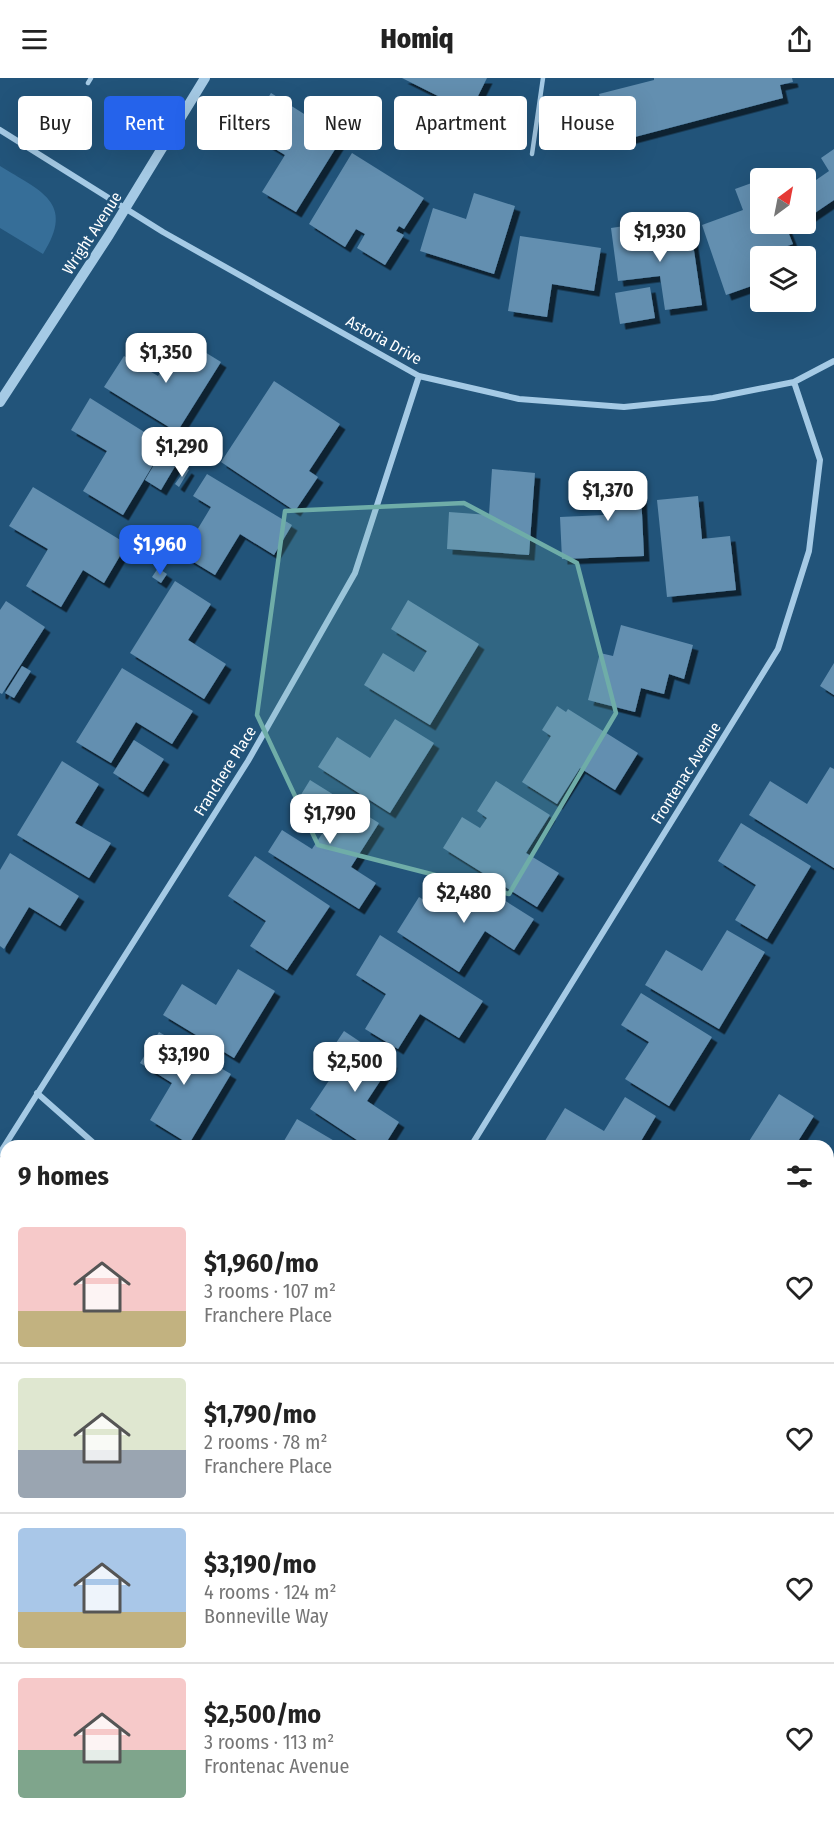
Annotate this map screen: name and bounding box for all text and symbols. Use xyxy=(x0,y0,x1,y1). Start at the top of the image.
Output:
icon: menu xyxy=(18,23,51,56)
text: Homiq xyxy=(381,23,453,55)
icon: share xyxy=(783,23,816,56)
chip: Buy xyxy=(18,96,92,150)
chip: Rent xyxy=(104,96,185,150)
chip: Filters xyxy=(197,96,292,150)
chip: New xyxy=(304,96,382,150)
chip: Apartment xyxy=(394,96,527,150)
chip: House xyxy=(539,96,636,150)
north arrow xyxy=(750,168,816,234)
map controls xyxy=(750,168,816,312)
street label: Wright Avenue xyxy=(58,188,126,278)
pin: $1,930 xyxy=(611,212,709,263)
text: $1,930 xyxy=(634,219,686,243)
button: layers xyxy=(750,246,816,312)
street label: Astoria Drive xyxy=(343,311,425,369)
pin: $1,350 xyxy=(117,333,215,384)
text: $1,350 xyxy=(140,340,192,364)
pin: $1,290 xyxy=(133,427,231,478)
text: $1,290 xyxy=(156,434,208,458)
pin: $1,370 xyxy=(559,471,657,522)
text: $1,370 xyxy=(582,478,634,502)
pin: $1,960 xyxy=(111,525,209,576)
text: $1,960 xyxy=(133,532,187,556)
street label: Frontenac Avenue xyxy=(647,719,725,827)
street label: Franchere Place xyxy=(190,722,260,819)
pin: $1,790 xyxy=(281,794,379,845)
text: $1,790 xyxy=(304,801,356,825)
pin: $2,480 xyxy=(415,873,513,924)
text: $2,480 xyxy=(437,880,491,904)
pin: $3,190 xyxy=(135,1035,233,1086)
text: $3,190 xyxy=(158,1042,210,1066)
pin: $2,500 xyxy=(306,1042,404,1093)
text: $2,500 xyxy=(327,1049,383,1073)
icon: filters xyxy=(783,1160,816,1193)
text: 9 homes xyxy=(18,1161,109,1192)
text: $1,960/mo xyxy=(204,1248,319,1279)
icon: home xyxy=(66,1251,138,1323)
icon: heart xyxy=(783,1271,816,1304)
text: 3 rooms · 107 m² xyxy=(204,1279,336,1303)
text: Franchere Place xyxy=(204,1303,332,1327)
text: $1,790/mo xyxy=(204,1399,317,1430)
icon: home xyxy=(66,1402,138,1474)
icon: heart xyxy=(783,1422,816,1455)
text: 2 rooms · 78 m² xyxy=(204,1430,327,1454)
text: Franchere Place xyxy=(204,1454,332,1478)
text: $3,190/mo xyxy=(204,1549,316,1580)
icon: home xyxy=(66,1552,138,1624)
icon: heart xyxy=(783,1572,816,1605)
text: 4 rooms · 124 m² xyxy=(204,1580,337,1604)
text: Bonneville Way xyxy=(204,1604,328,1628)
text: $2,500/mo xyxy=(204,1699,321,1730)
icon: home xyxy=(66,1702,138,1774)
icon: heart xyxy=(783,1722,816,1755)
text: 3 rooms · 113 m² xyxy=(204,1730,334,1754)
text: Frontenac Avenue xyxy=(204,1754,349,1778)

